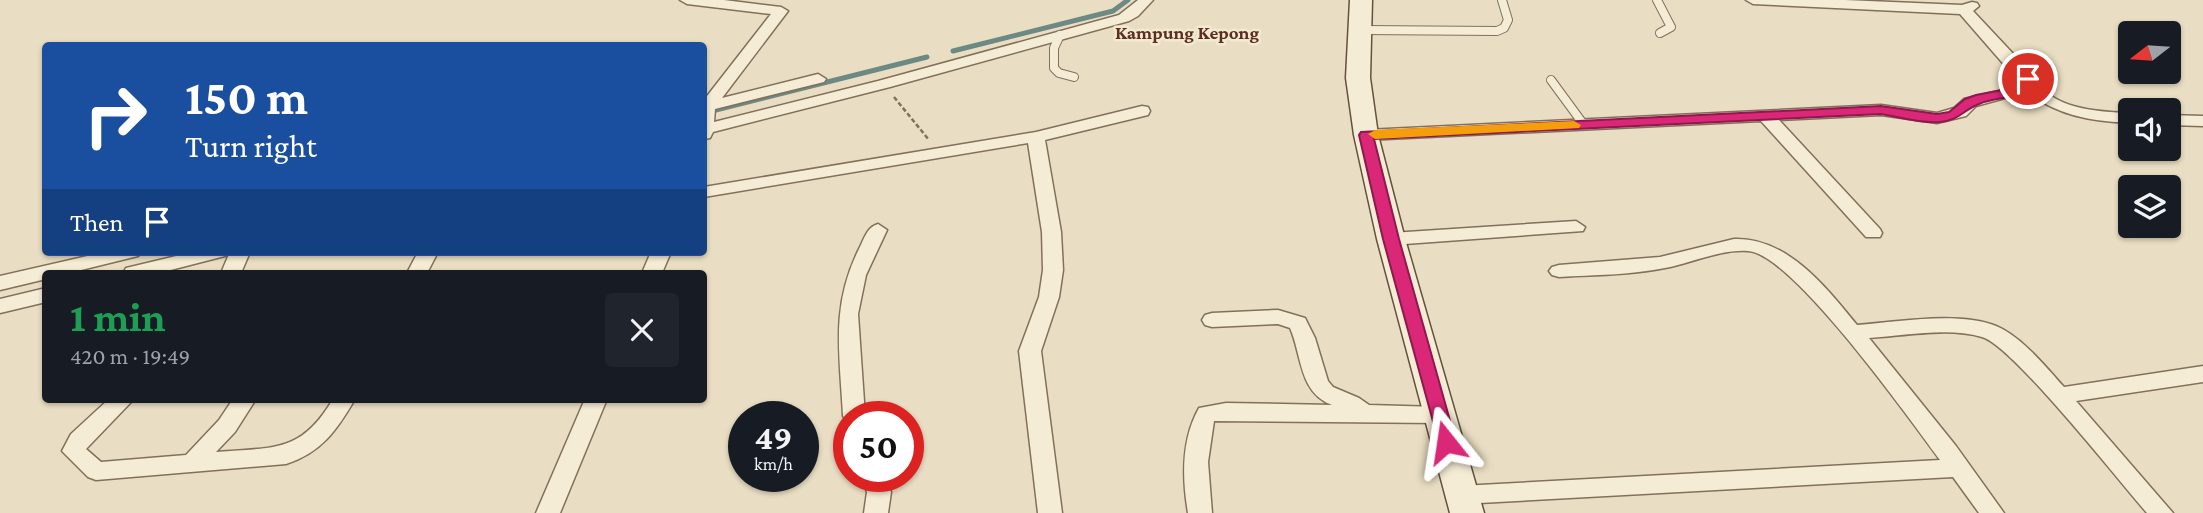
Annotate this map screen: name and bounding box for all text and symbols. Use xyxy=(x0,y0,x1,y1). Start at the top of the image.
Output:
north arrow xyxy=(2118,21,2180,84)
map controls xyxy=(2118,21,2181,238)
district label: Kampung Kepong xyxy=(1115,22,1260,43)
pin xyxy=(1998,49,2058,109)
icon: arrive xyxy=(2009,60,2047,98)
icon: right xyxy=(70,70,161,161)
text: 150 m xyxy=(185,70,308,125)
button: sound xyxy=(2118,98,2181,161)
text: Turn right xyxy=(185,128,317,164)
button: layers xyxy=(2118,175,2181,238)
icon: arrive xyxy=(138,203,176,241)
text: Then xyxy=(70,208,124,237)
text: 1 min xyxy=(70,293,166,340)
button: close xyxy=(605,293,679,367)
text: 420 m · 19:49 xyxy=(70,343,190,369)
speed limit sign: 50 xyxy=(833,401,924,492)
position arrow xyxy=(1409,405,1483,479)
text: 49 xyxy=(755,418,792,457)
text: km/h xyxy=(754,454,793,474)

